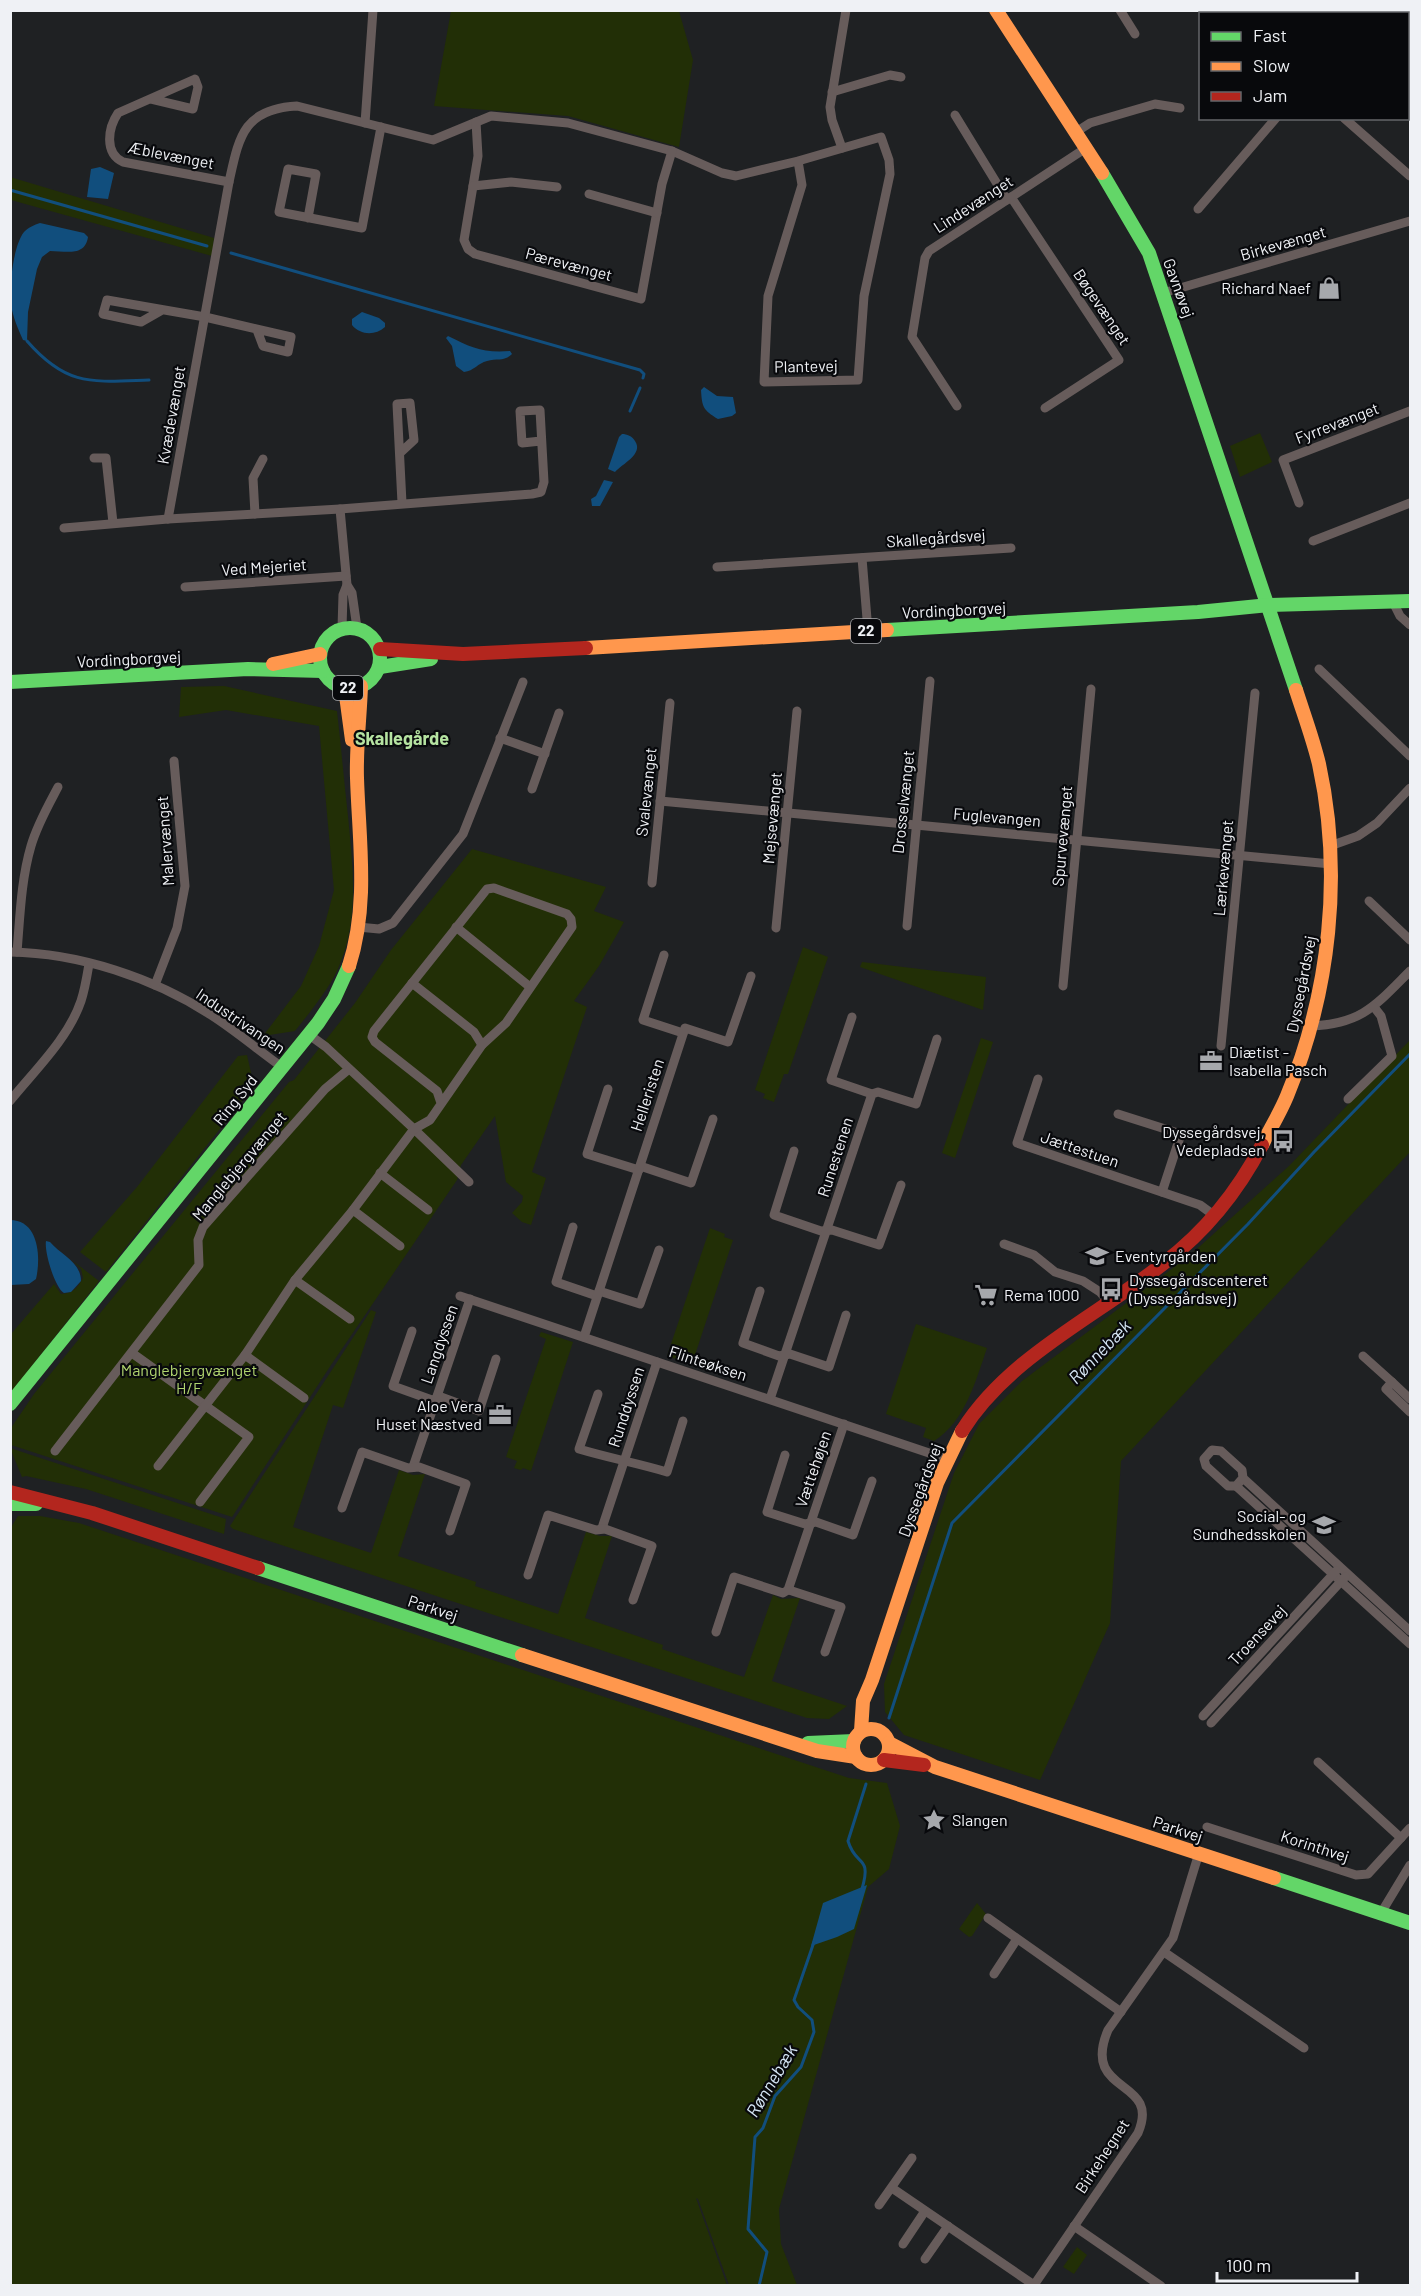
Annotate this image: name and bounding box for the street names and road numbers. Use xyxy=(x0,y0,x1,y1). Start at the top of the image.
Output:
street label: Æblevænget xyxy=(126,137,216,172)
street label: Lindevænget xyxy=(929,171,1016,236)
street label: Birkevænget xyxy=(1238,221,1328,264)
street label: Pærevænget xyxy=(524,243,615,284)
street label: Gavnøvej xyxy=(1160,256,1199,320)
street label: Bøgevænget xyxy=(1070,265,1135,348)
street label: Plantevej xyxy=(774,355,838,376)
street label: Kvædevænget xyxy=(153,364,188,466)
street label: Fyrrevænget xyxy=(1292,398,1381,447)
street label: Skallegårdsvej xyxy=(886,525,986,550)
street label: Ved Mejeriet xyxy=(221,554,307,579)
street label: Vordingborgvej xyxy=(901,597,1007,622)
road number: 22 xyxy=(851,619,881,643)
street label: Vordingborgvej xyxy=(76,646,182,671)
road number: 22 xyxy=(333,676,363,700)
street label: Svalevænget xyxy=(631,747,660,837)
street label: Drosselvænget xyxy=(888,749,917,855)
street label: Mejsevænget xyxy=(758,771,785,865)
street label: Spurvevænget xyxy=(1048,785,1075,887)
street label: Malervænget xyxy=(152,795,177,887)
street label: Fuglevangen xyxy=(952,803,1042,830)
street label: Lærkevænget xyxy=(1209,819,1236,917)
street label: Dyssegårdsvej xyxy=(1282,934,1319,1034)
street label: Industrivangen xyxy=(193,984,289,1057)
street label: Helleristen xyxy=(626,1056,667,1134)
street label: Ring Syd xyxy=(209,1071,261,1129)
street label: Manglebjergvænget xyxy=(187,1107,290,1224)
street label: Runestenen xyxy=(813,1115,856,1199)
street label: Jættestuen xyxy=(1039,1126,1122,1171)
street label: Langdyssen xyxy=(416,1302,461,1386)
street label: Flinteøksen xyxy=(667,1341,750,1384)
street label: Runddyssen xyxy=(604,1364,647,1450)
street label: Vættehøjen xyxy=(791,1428,835,1510)
street label: Dyssegårdsvej xyxy=(894,1440,945,1539)
street label: Parkvej xyxy=(406,1591,460,1624)
street label: Troensevej xyxy=(1224,1601,1289,1669)
street label: Parkvej xyxy=(1151,1812,1205,1845)
street label: Korinthvej xyxy=(1279,1826,1352,1866)
street label: Birkehegnet xyxy=(1071,2115,1133,2196)

